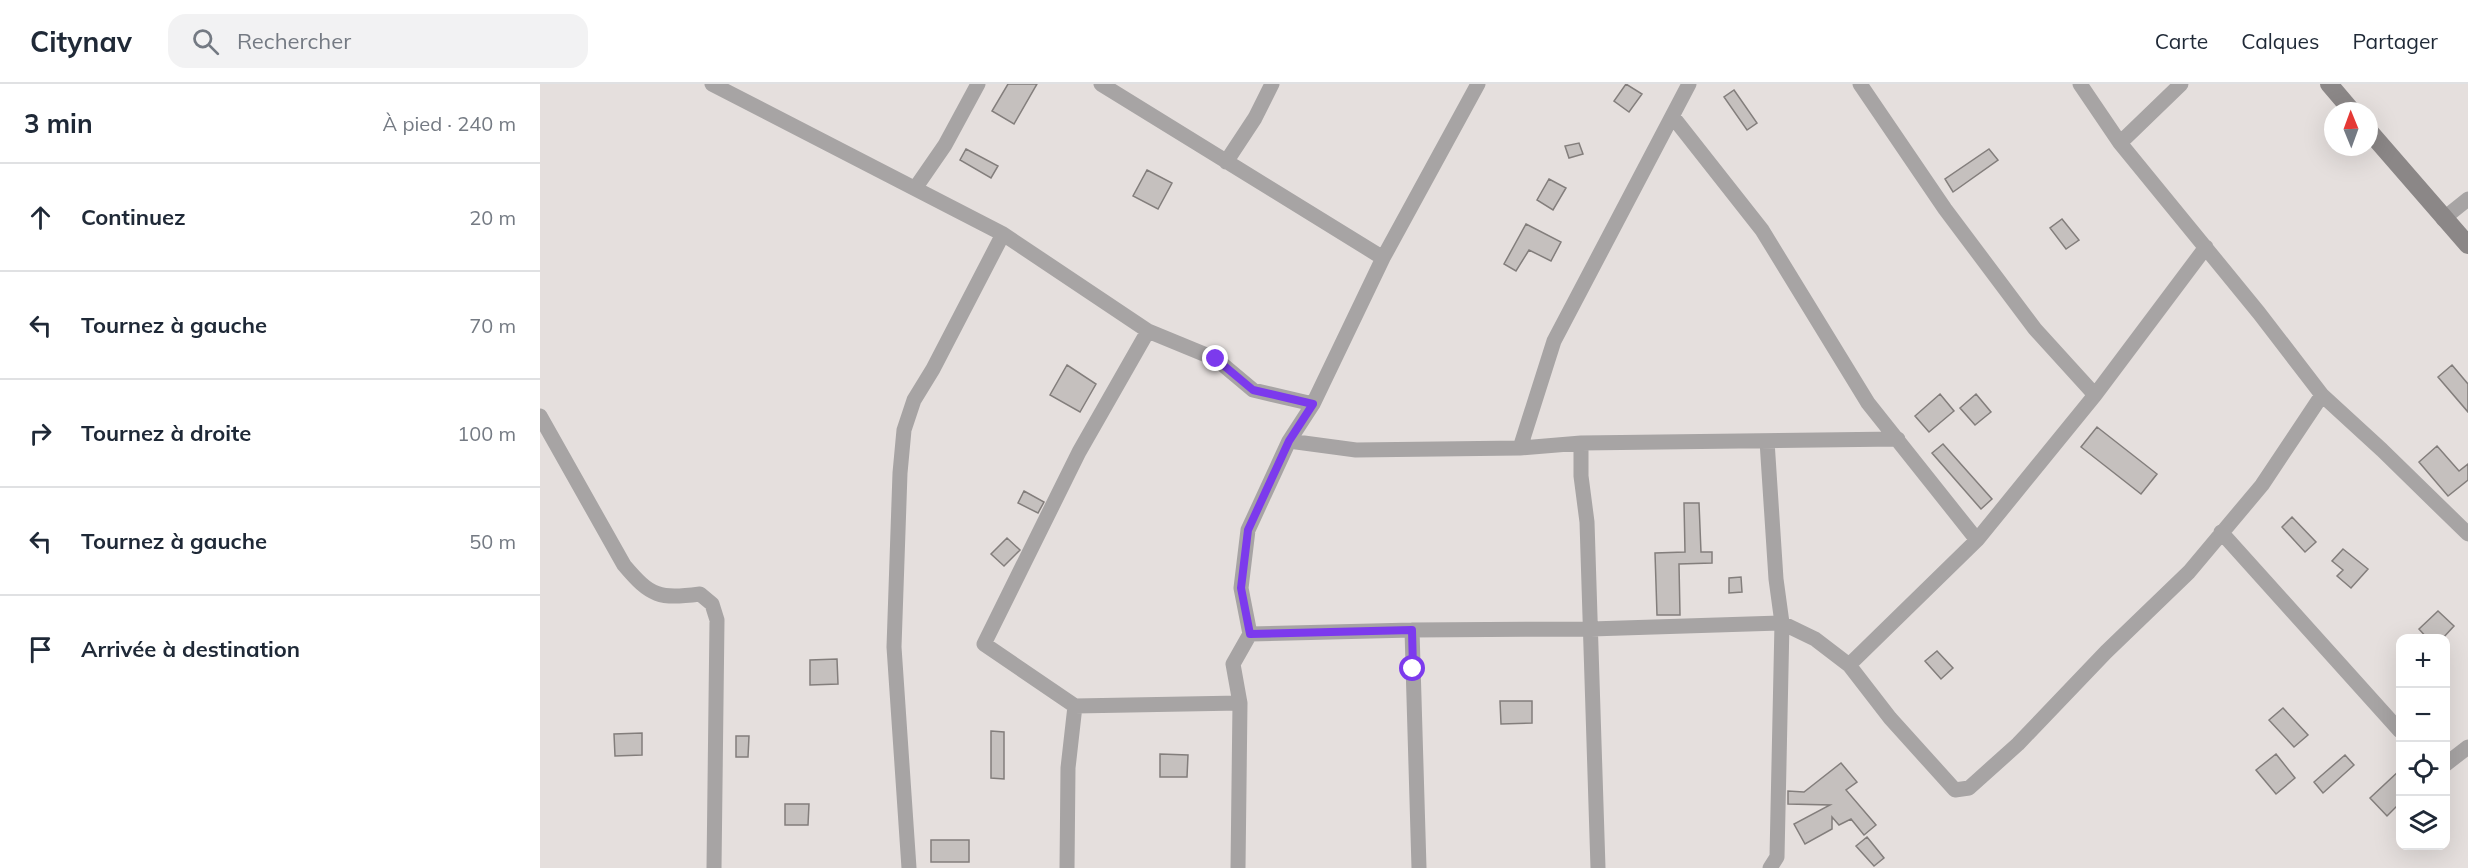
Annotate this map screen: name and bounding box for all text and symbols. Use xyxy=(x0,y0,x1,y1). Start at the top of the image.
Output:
search box xyxy=(168,14,588,68)
text: Citynav xyxy=(30,24,132,59)
icon: search xyxy=(189,25,222,58)
text: Rechercher xyxy=(237,27,351,55)
text: Carte xyxy=(2155,28,2208,54)
text: Calques xyxy=(2241,28,2319,54)
text: Partager xyxy=(2352,28,2438,54)
north arrow xyxy=(2324,102,2378,156)
text: 3 min xyxy=(24,107,93,140)
text: À pied · 240 m xyxy=(383,111,516,136)
icon: ahead xyxy=(24,201,57,234)
text: Continuez xyxy=(81,203,186,231)
text: 20 m xyxy=(469,205,516,230)
icon: left xyxy=(24,309,57,342)
text: Tournez à gauche xyxy=(81,311,267,339)
text: 70 m xyxy=(469,313,516,338)
route end xyxy=(1202,345,1228,371)
icon: right xyxy=(24,417,57,450)
text: Tournez à droite xyxy=(81,419,251,447)
text: 100 m xyxy=(457,421,516,446)
icon: left xyxy=(24,525,57,558)
text: Tournez à gauche xyxy=(81,527,267,555)
text: 50 m xyxy=(469,529,516,554)
icon: arrive xyxy=(24,633,57,666)
map controls xyxy=(2396,634,2450,850)
button: + xyxy=(2396,634,2450,688)
text: Arrivée à destination xyxy=(81,635,300,663)
route start xyxy=(1399,655,1425,681)
button: − xyxy=(2396,688,2450,742)
button: locate xyxy=(2396,742,2450,796)
button: layers xyxy=(2396,796,2450,850)

